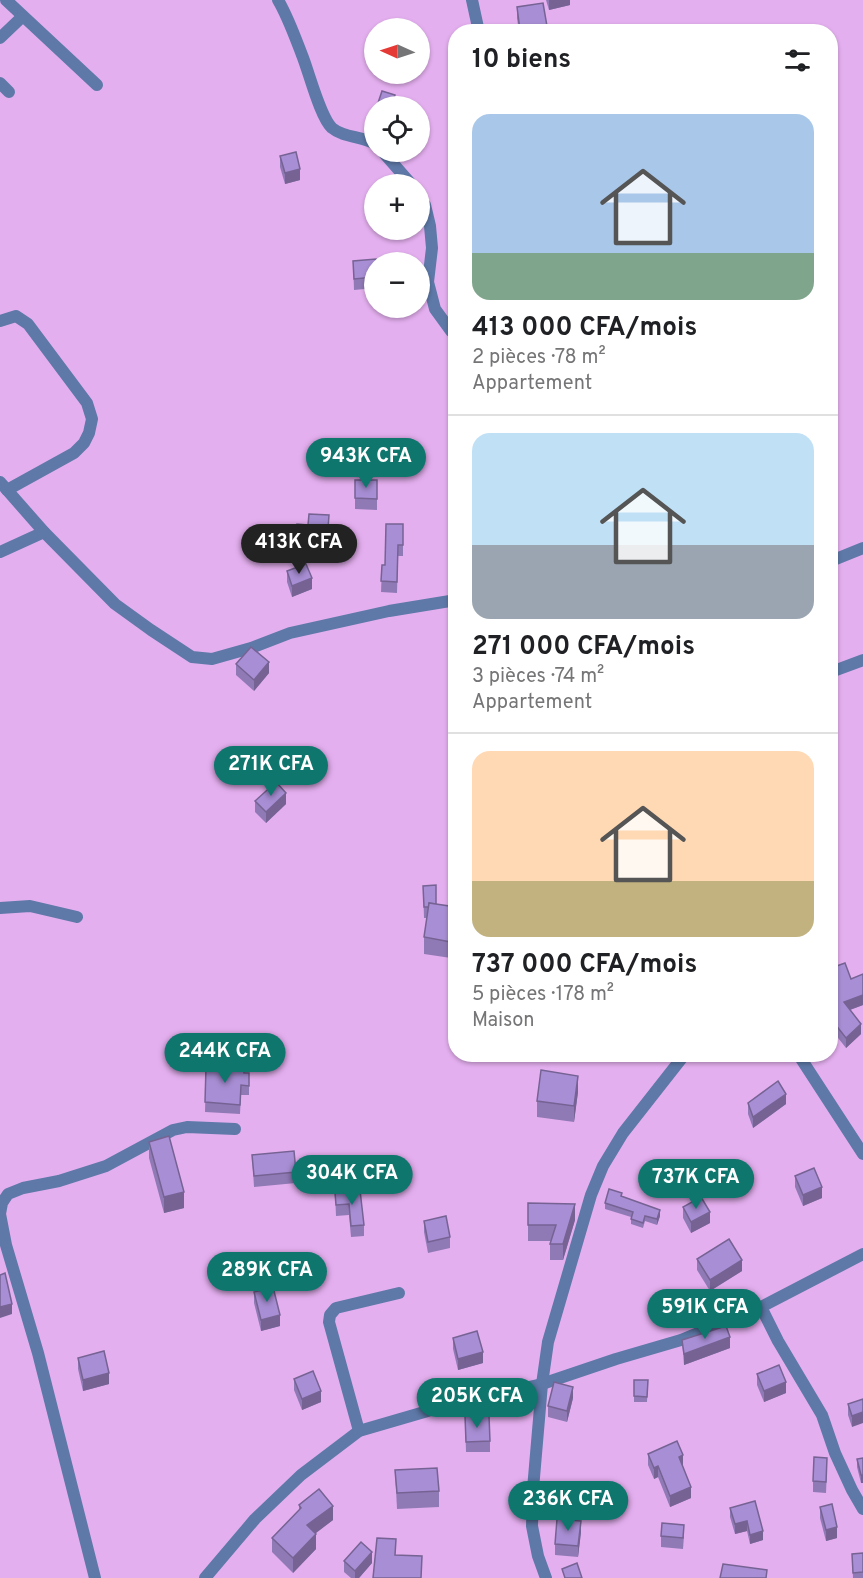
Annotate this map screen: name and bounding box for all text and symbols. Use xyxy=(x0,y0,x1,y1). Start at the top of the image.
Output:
north arrow xyxy=(364,18,430,84)
map controls xyxy=(364,18,430,318)
text: 10 biens xyxy=(472,44,571,77)
icon: filters xyxy=(781,44,814,77)
button: locate xyxy=(364,96,430,162)
icon: home xyxy=(589,153,697,261)
button: + xyxy=(364,174,430,240)
button: − xyxy=(364,252,430,318)
text: 413 000 CFA/mois xyxy=(472,312,697,345)
text: 2 pièces · 78 m² xyxy=(472,345,606,371)
text: Appartement xyxy=(472,371,592,397)
pin: 943K CFA xyxy=(304,438,428,489)
text: 943K CFA xyxy=(320,444,412,470)
icon: home xyxy=(589,472,697,580)
pin: 413K CFA xyxy=(237,524,361,575)
text: 413K CFA xyxy=(255,530,343,556)
text: 271 000 CFA/mois xyxy=(472,631,695,664)
text: 3 pièces · 74 m² xyxy=(472,664,604,690)
text: Appartement xyxy=(472,690,592,716)
pin: 271K CFA xyxy=(209,746,333,797)
text: 271K CFA xyxy=(228,752,314,778)
icon: home xyxy=(589,790,697,898)
text: 737 000 CFA/mois xyxy=(472,949,697,982)
text: 5 pièces · 178 m² xyxy=(472,982,614,1008)
text: Maison xyxy=(472,1008,535,1034)
pin: 244K CFA xyxy=(163,1033,287,1084)
text: 244K CFA xyxy=(179,1039,271,1065)
pin: 304K CFA xyxy=(290,1155,414,1206)
pin: 737K CFA xyxy=(634,1159,758,1210)
text: 304K CFA xyxy=(306,1161,398,1187)
text: 737K CFA xyxy=(652,1165,740,1191)
pin: 289K CFA xyxy=(205,1252,329,1303)
text: 289K CFA xyxy=(221,1258,313,1284)
pin: 591K CFA xyxy=(643,1289,767,1340)
text: 591K CFA xyxy=(661,1295,749,1321)
pin: 205K CFA xyxy=(415,1378,539,1429)
text: 205K CFA xyxy=(431,1384,523,1410)
pin: 236K CFA xyxy=(506,1481,630,1532)
text: 236K CFA xyxy=(522,1487,614,1513)

